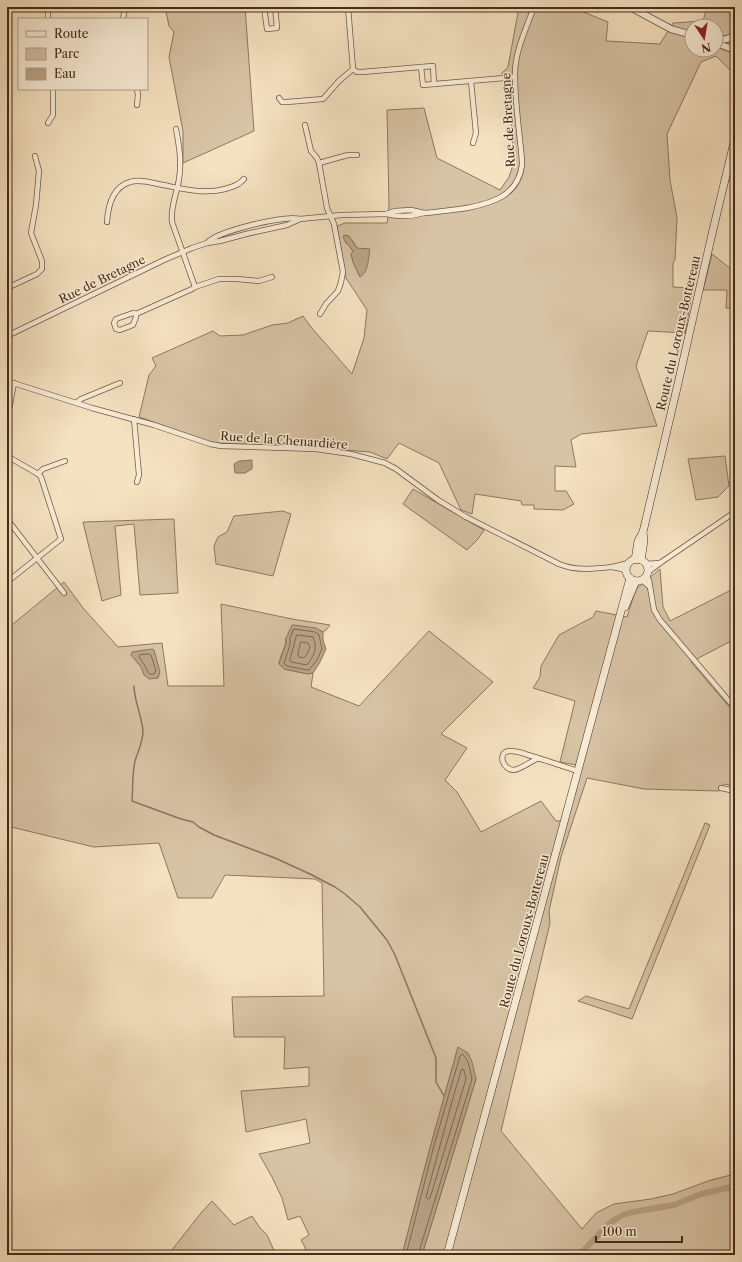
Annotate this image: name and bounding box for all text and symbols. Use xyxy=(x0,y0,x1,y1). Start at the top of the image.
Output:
legend xyxy=(18,18,148,90)
north arrow xyxy=(684,18,724,58)
text: Route xyxy=(54,26,89,41)
text: N xyxy=(700,40,712,56)
text: Parc xyxy=(54,46,79,61)
text: Eau xyxy=(54,66,77,81)
street label: Rue de Bretagne xyxy=(498,72,518,168)
street label: Rue de Bretagne xyxy=(56,251,148,306)
street label: Route du Loroux-Bottereau xyxy=(653,253,703,412)
street label: Rue de la Chenardière xyxy=(220,428,349,452)
street label: Route du Loroux-Bottereau xyxy=(496,852,552,1010)
scale bar xyxy=(596,1218,682,1244)
text: 100 m xyxy=(602,1224,637,1239)

